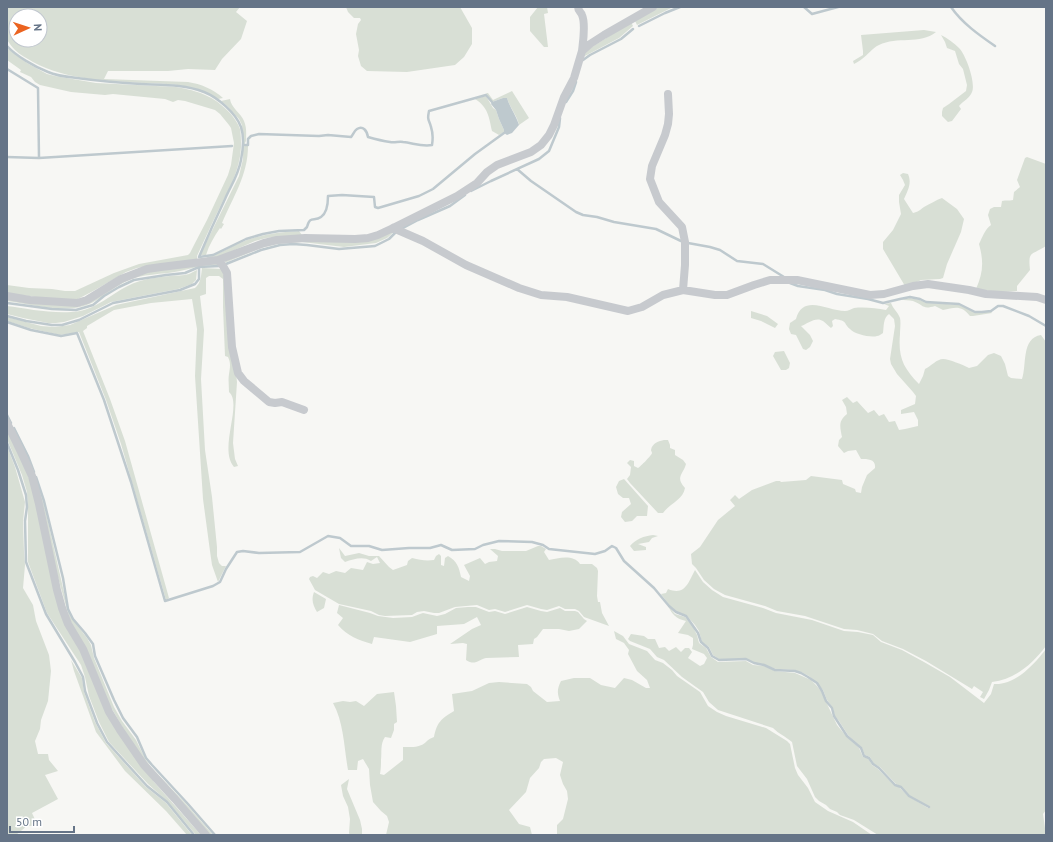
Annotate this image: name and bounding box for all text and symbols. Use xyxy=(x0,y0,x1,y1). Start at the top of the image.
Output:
north arrow xyxy=(8,8,48,48)
text: N xyxy=(31,23,45,31)
scale bar xyxy=(10,808,74,834)
text: 50 m xyxy=(16,814,42,829)

